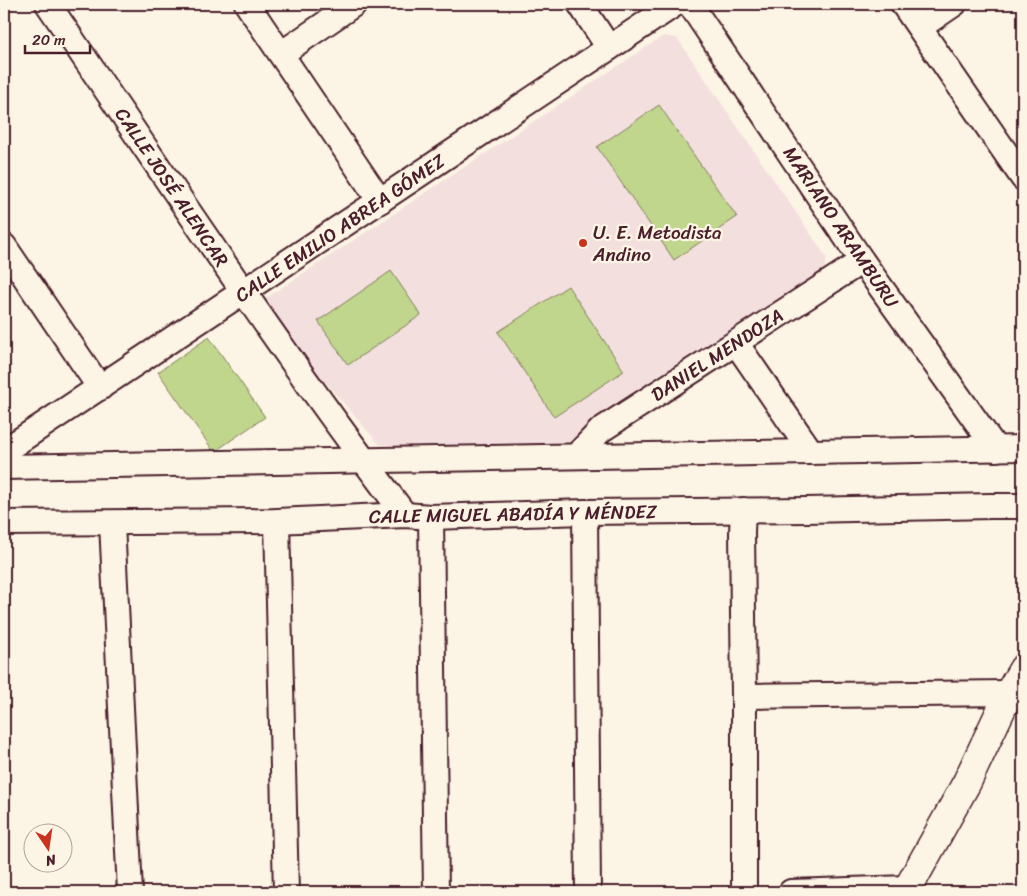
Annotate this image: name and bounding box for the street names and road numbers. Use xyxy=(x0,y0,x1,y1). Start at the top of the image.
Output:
street label: CALLE JOSÉ ALENCAR xyxy=(106,100,238,274)
street label: MARIANO ARAMBURU xyxy=(774,139,908,315)
street label: CALLE EMILIO ABREA GÓMEZ xyxy=(228,145,453,311)
street label: DANIEL MENDOZA xyxy=(644,300,790,410)
street label: CALLE MIGUEL ABADÍA Y MÉNDEZ xyxy=(368,495,658,533)

